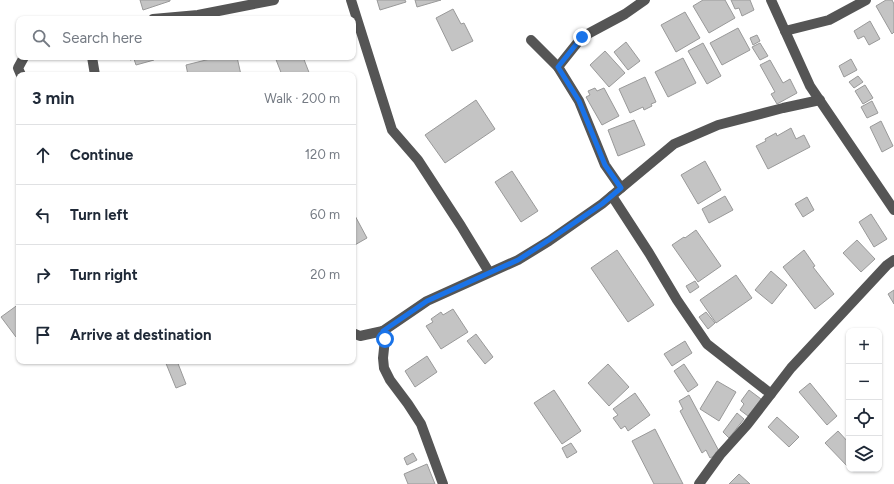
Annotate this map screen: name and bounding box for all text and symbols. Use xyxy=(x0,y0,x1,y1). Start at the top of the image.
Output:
search box xyxy=(16,16,356,60)
icon: search xyxy=(30,27,52,49)
route end xyxy=(573,28,591,46)
text: Search here xyxy=(62,29,142,47)
text: 3 min xyxy=(32,88,74,108)
text: Walk · 200 m xyxy=(264,91,340,106)
icon: ahead xyxy=(32,144,54,166)
text: Continue xyxy=(70,146,133,164)
text: 120 m xyxy=(305,147,340,162)
icon: left xyxy=(32,204,54,226)
text: Turn left xyxy=(70,206,128,224)
text: 60 m xyxy=(310,207,340,222)
icon: right xyxy=(32,264,54,286)
text: Turn right xyxy=(70,266,138,284)
text: 20 m xyxy=(310,267,340,282)
icon: arrive xyxy=(32,324,54,346)
text: Arrive at destination xyxy=(70,326,211,344)
map controls xyxy=(846,328,882,472)
button: + xyxy=(846,328,882,364)
route start xyxy=(376,330,394,348)
button: − xyxy=(846,364,882,400)
button: locate xyxy=(846,400,882,436)
button: layers xyxy=(846,436,882,472)

